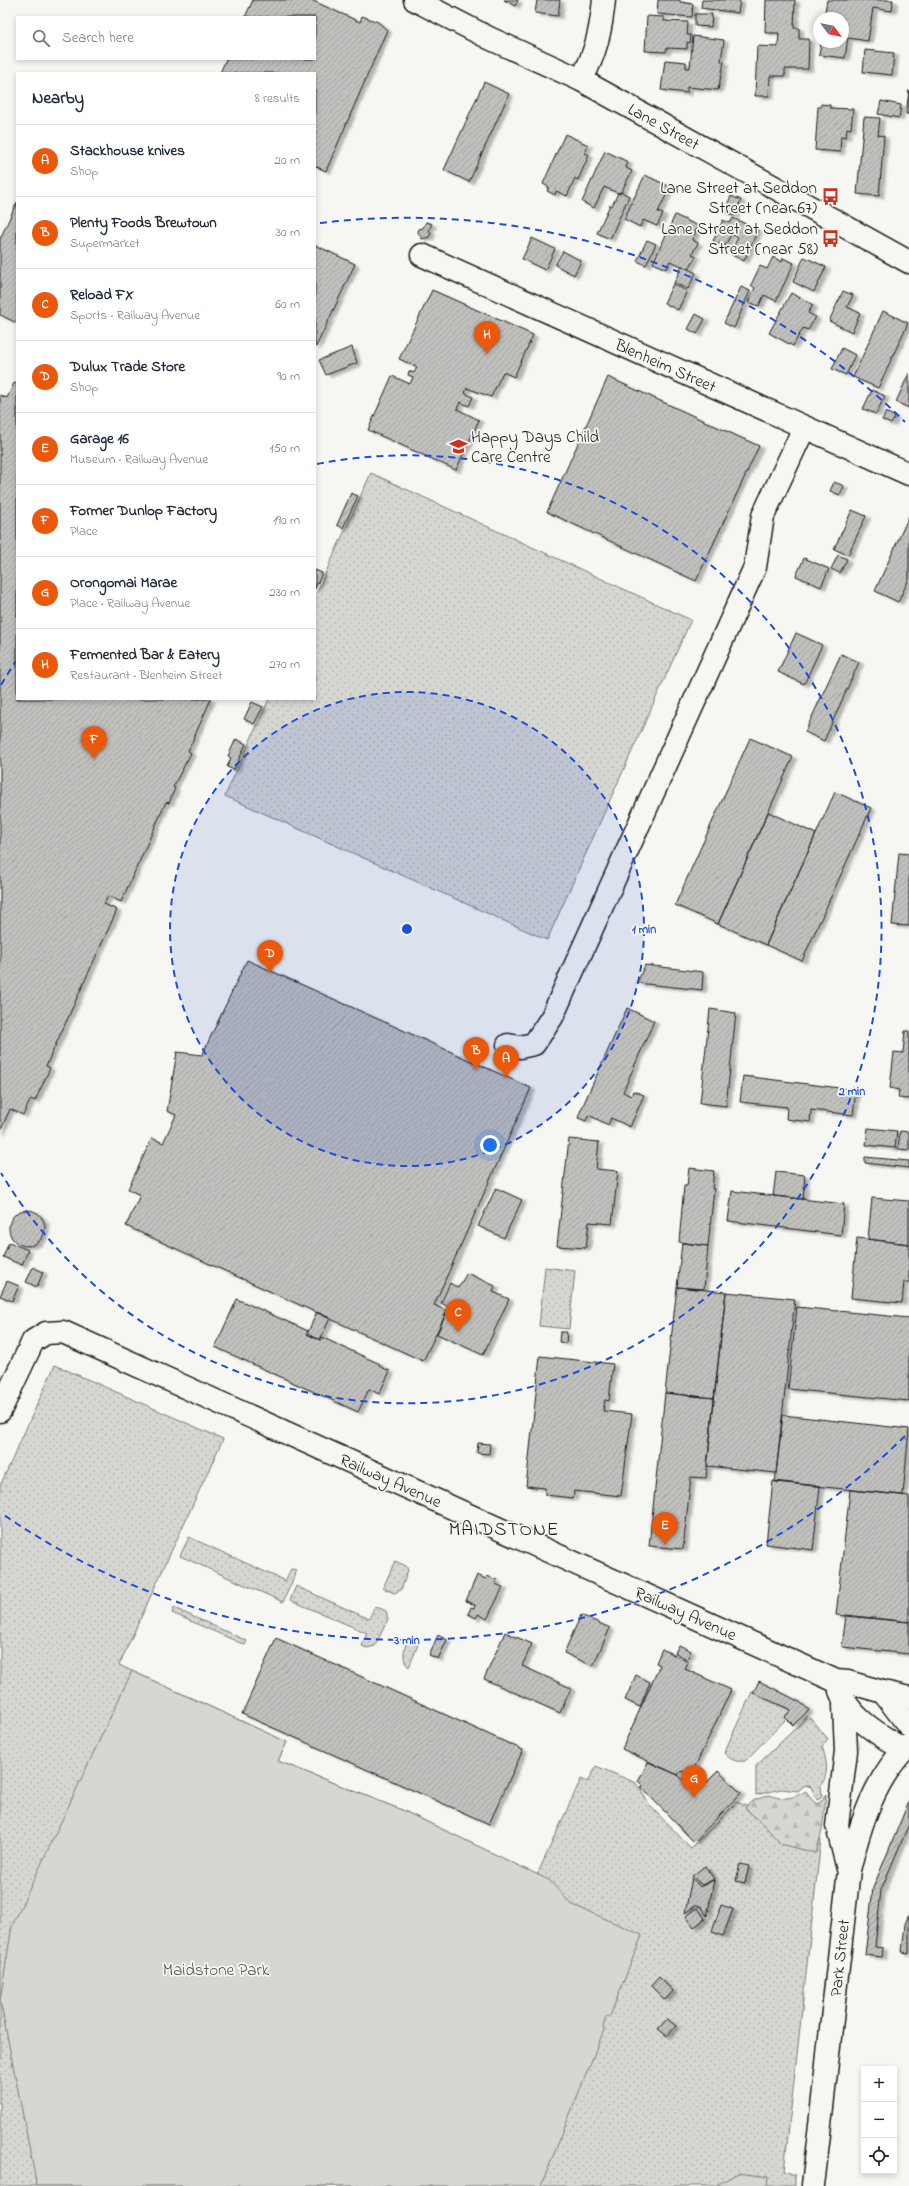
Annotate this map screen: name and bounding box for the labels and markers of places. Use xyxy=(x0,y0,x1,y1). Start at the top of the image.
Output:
place label: Lane Street at Seddon Street (near 67) xyxy=(660,176,817,221)
bus stop icon: Lane Street at Seddon Street (near 67) xyxy=(820,187,840,207)
place label: Lane Street at Seddon Street (near 58) xyxy=(661,217,818,262)
bus stop icon: Lane Street at Seddon Street (near 58) xyxy=(821,228,841,248)
pin: H xyxy=(474,321,500,354)
place label: Happy Days Child Care Centre xyxy=(471,425,600,470)
school or university icon: Happy Days Child Care Centre xyxy=(448,436,468,456)
pin: F xyxy=(81,726,107,759)
centre of rings xyxy=(400,922,414,936)
pin: D xyxy=(257,940,283,973)
pin: B xyxy=(463,1037,489,1070)
pin: A xyxy=(493,1045,519,1078)
pin: C xyxy=(445,1299,471,1332)
pin: E xyxy=(652,1512,678,1545)
pin: G xyxy=(681,1765,707,1798)

